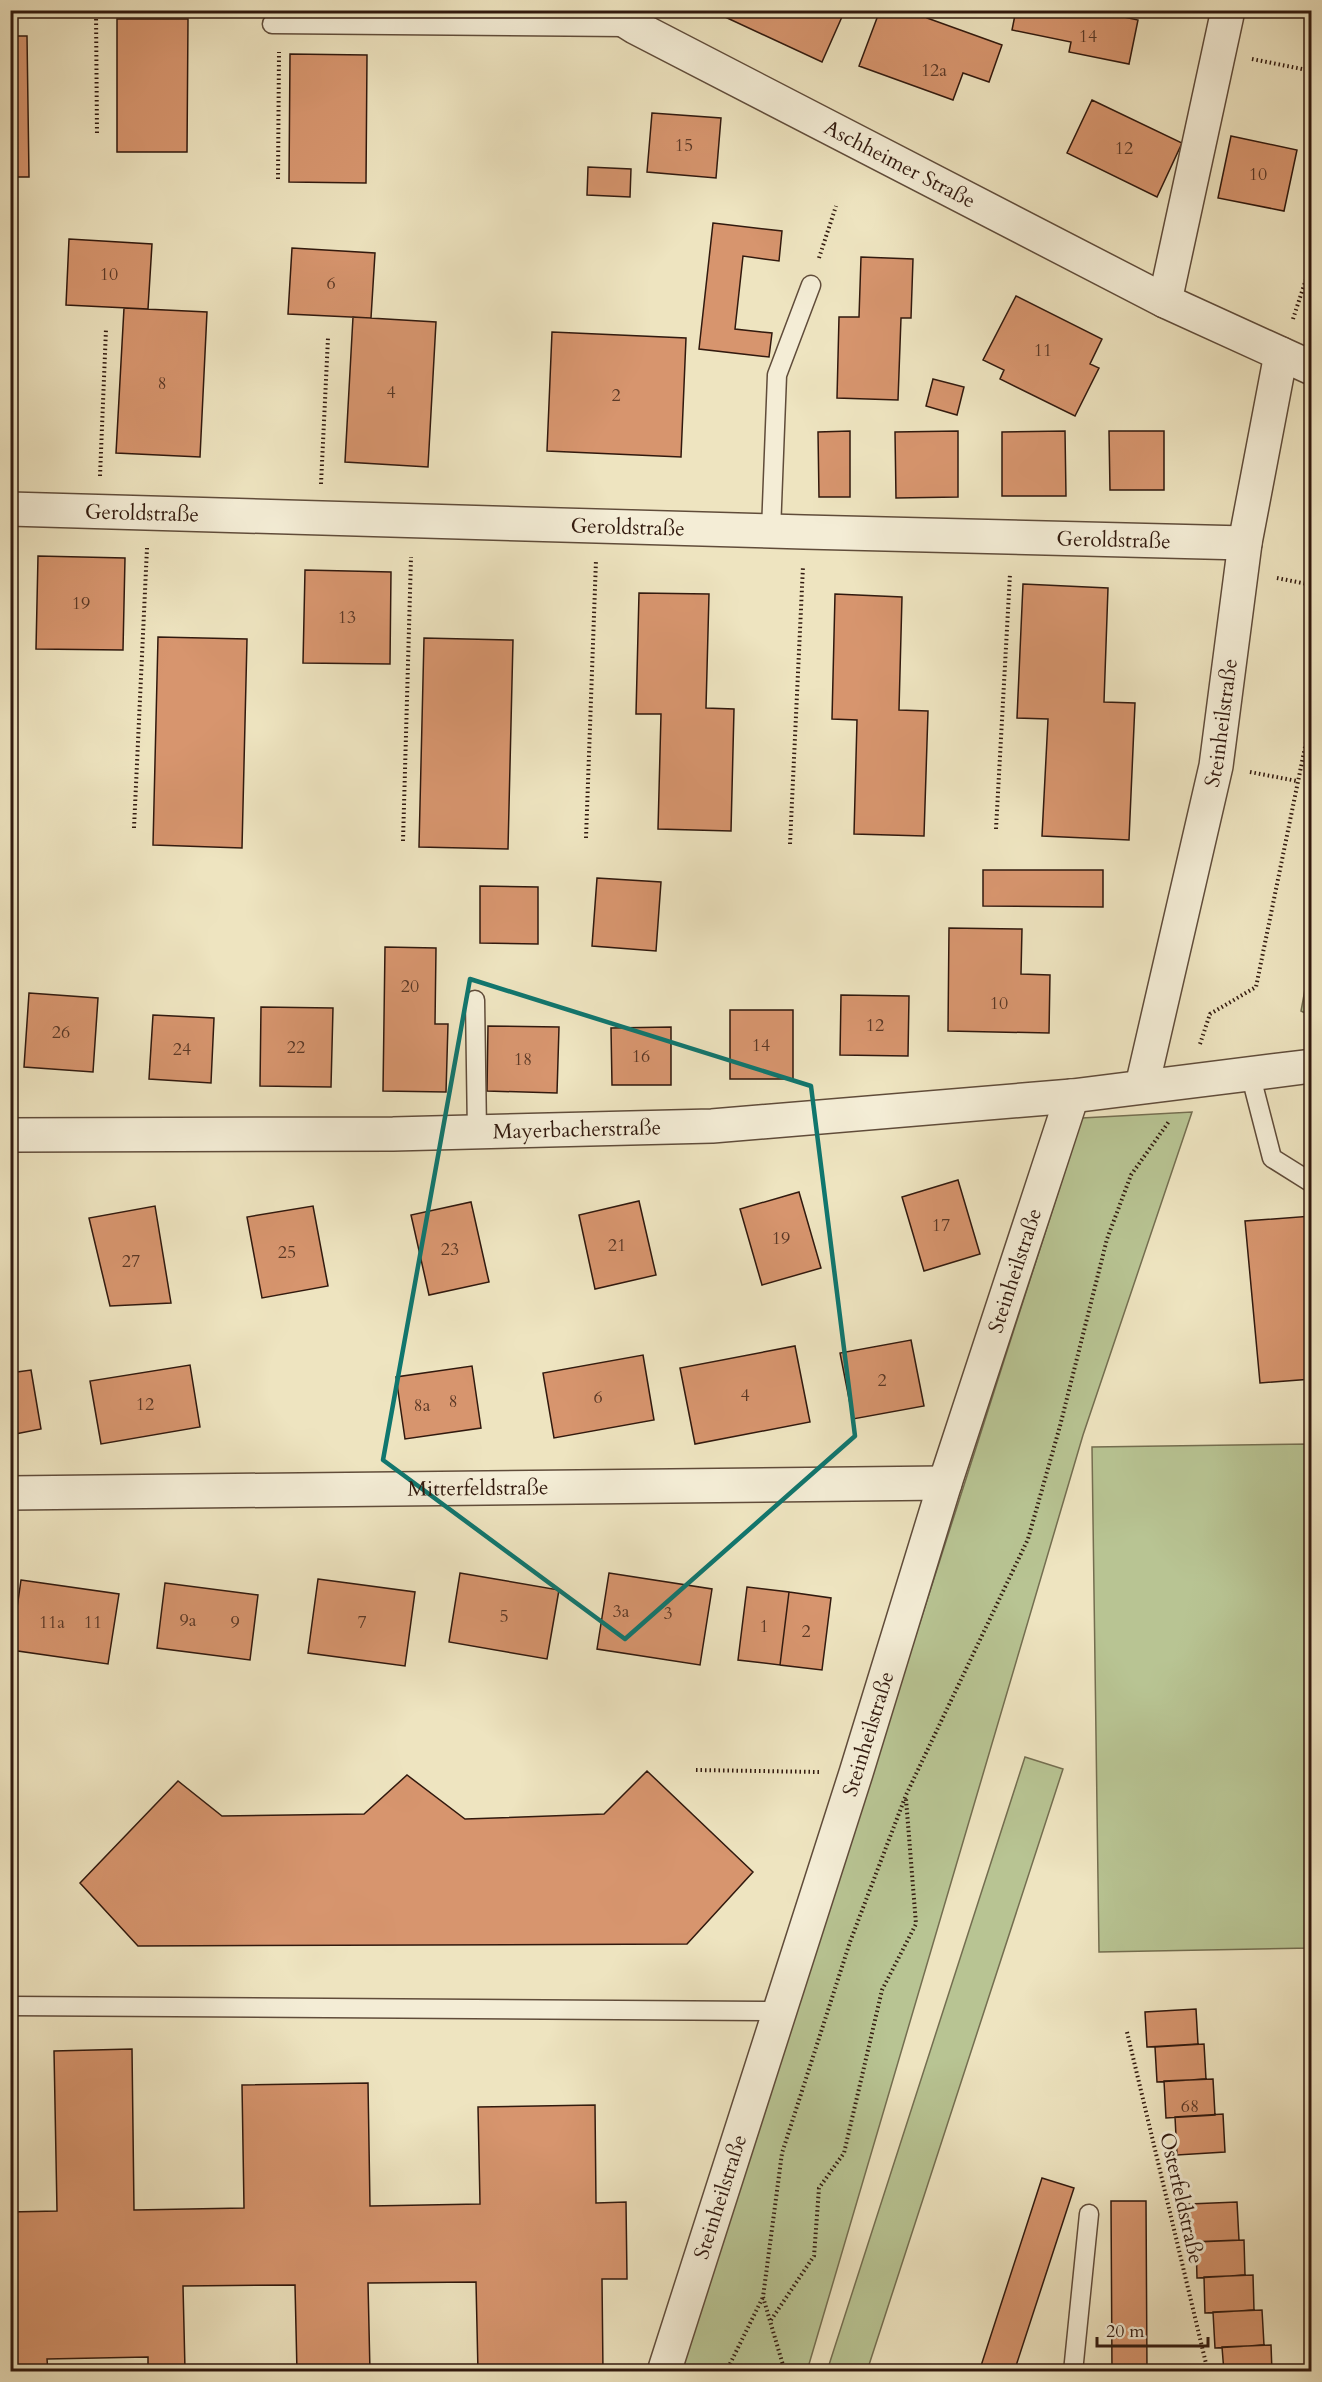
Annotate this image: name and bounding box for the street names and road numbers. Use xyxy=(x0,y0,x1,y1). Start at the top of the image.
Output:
street label: Aschheimer Straße xyxy=(819,113,980,215)
street label: Geroldstraße xyxy=(84,497,199,529)
street label: Geroldstraße xyxy=(570,511,685,544)
street label: Geroldstraße xyxy=(1056,524,1171,556)
street label: Steinheilstraße xyxy=(1198,657,1245,790)
street label: Mayerbacherstraße xyxy=(492,1113,661,1146)
street label: Steinheilstraße xyxy=(981,1205,1049,1337)
street label: Mitterfeldstraße xyxy=(407,1473,549,1504)
street label: Steinheilstraße xyxy=(835,1668,901,1800)
street label: Osterfeldstraße xyxy=(1152,2130,1211,2267)
street label: Steinheilstraße xyxy=(687,2131,754,2263)

